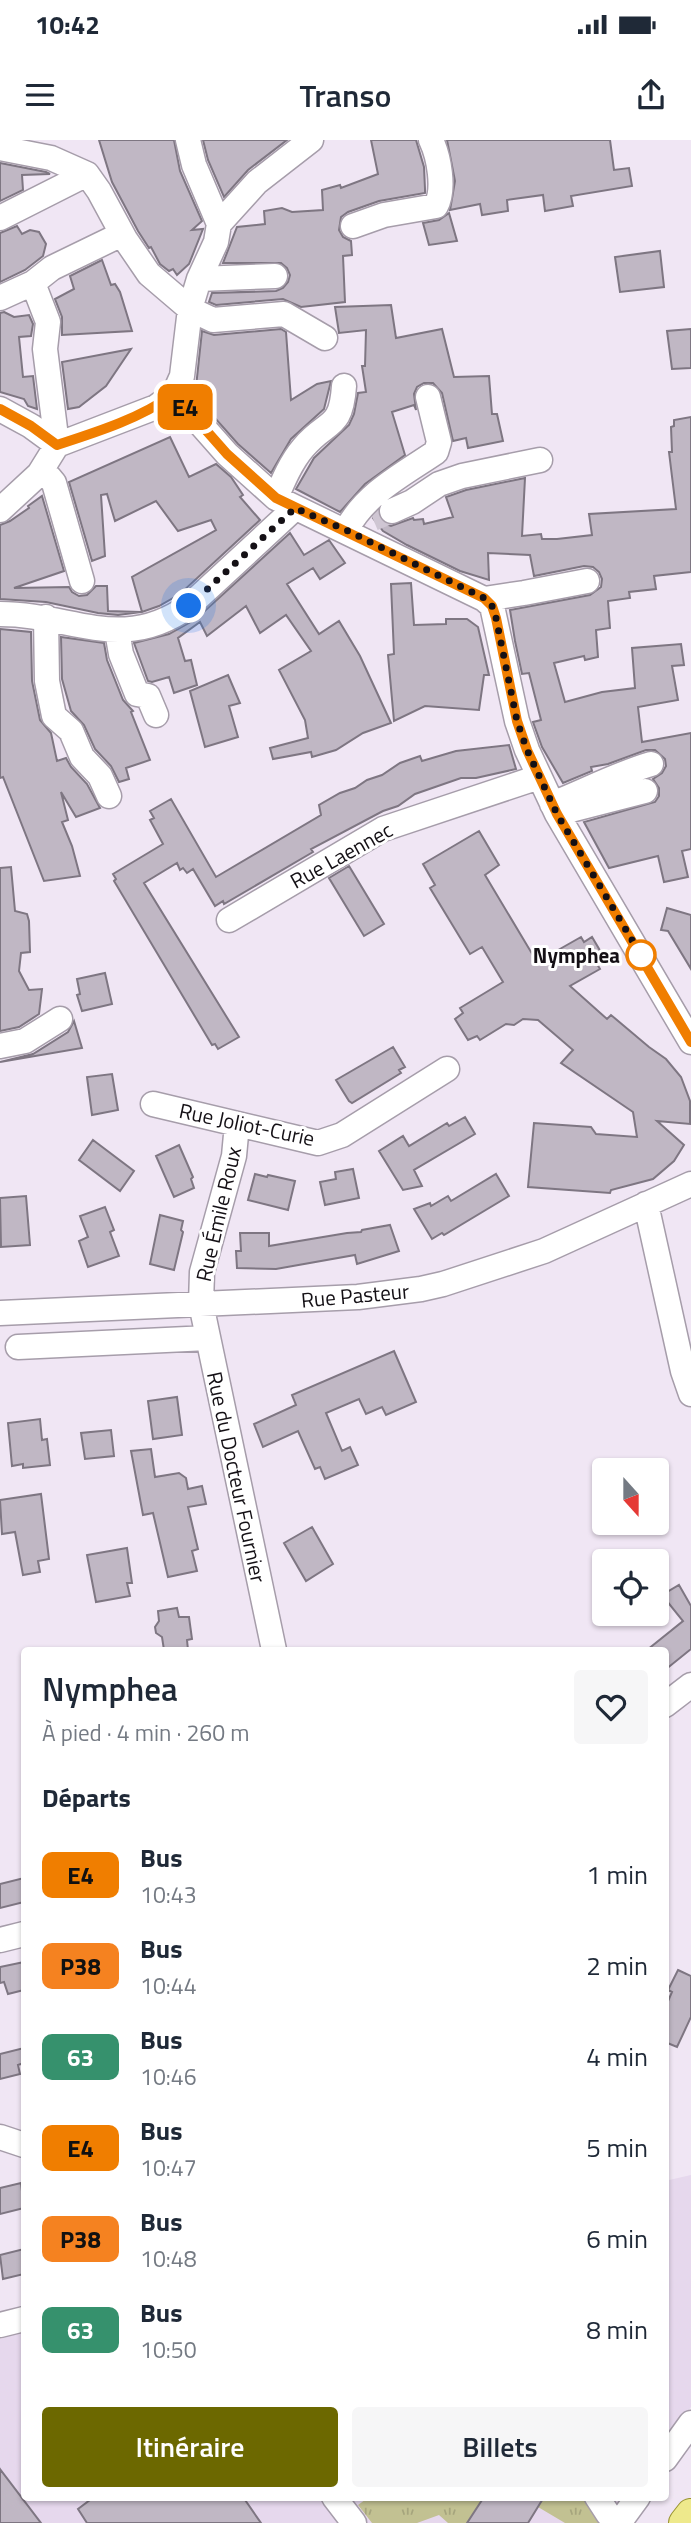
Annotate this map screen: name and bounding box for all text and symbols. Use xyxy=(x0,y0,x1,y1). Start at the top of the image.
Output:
text: 10:42 xyxy=(35,5,100,44)
text: Transo xyxy=(300,71,391,119)
icon: menu xyxy=(21,76,59,114)
icon: share xyxy=(632,76,670,114)
line badge: E4 xyxy=(154,384,216,430)
text: E4 xyxy=(172,389,198,425)
your location xyxy=(171,588,206,623)
street label: Rue Laennec xyxy=(284,814,398,896)
place label: Nymphea xyxy=(533,939,620,971)
marker: Nymphea xyxy=(626,940,656,970)
street label: Rue Joliot-Curie xyxy=(176,1094,318,1154)
street label: Rue Émile Roux xyxy=(187,1143,249,1285)
street label: Rue Pasteur xyxy=(300,1274,410,1316)
street label: Rue du Docteur Fournier xyxy=(199,1369,275,1585)
north arrow xyxy=(592,1458,668,1535)
map controls xyxy=(592,1458,669,1626)
button: locate xyxy=(592,1549,669,1626)
text: Nymphea xyxy=(42,1664,178,1714)
button: heart xyxy=(574,1670,648,1744)
text: À pied · 4 min · 260 m xyxy=(42,1715,249,1750)
text: Départs xyxy=(42,1778,131,1817)
text: Bus xyxy=(140,1838,182,1877)
text: 1 min xyxy=(586,1855,648,1894)
text: E4 xyxy=(67,1857,94,1893)
text: 10:43 xyxy=(140,1877,197,1912)
text: Bus xyxy=(140,1929,182,1968)
text: 2 min xyxy=(586,1946,648,1985)
text: P38 xyxy=(60,1948,101,1984)
text: 10:44 xyxy=(140,1968,197,2003)
text: Bus xyxy=(140,2020,182,2059)
text: 4 min xyxy=(586,2037,648,2076)
text: 63 xyxy=(67,2039,94,2075)
text: 10:46 xyxy=(140,2059,197,2094)
text: Bus xyxy=(140,2111,182,2150)
text: 5 min xyxy=(586,2128,648,2167)
text: E4 xyxy=(67,2130,94,2166)
text: 10:47 xyxy=(140,2150,197,2185)
text: Bus xyxy=(140,2202,182,2241)
text: 6 min xyxy=(586,2219,648,2258)
text: P38 xyxy=(60,2221,101,2257)
text: 10:48 xyxy=(140,2241,197,2276)
text: Bus xyxy=(140,2293,182,2332)
text: 8 min xyxy=(586,2310,648,2349)
text: 63 xyxy=(67,2312,94,2348)
text: 10:50 xyxy=(140,2332,197,2367)
button: Itinéraire xyxy=(42,2407,338,2487)
button: Billets xyxy=(352,2407,648,2487)

